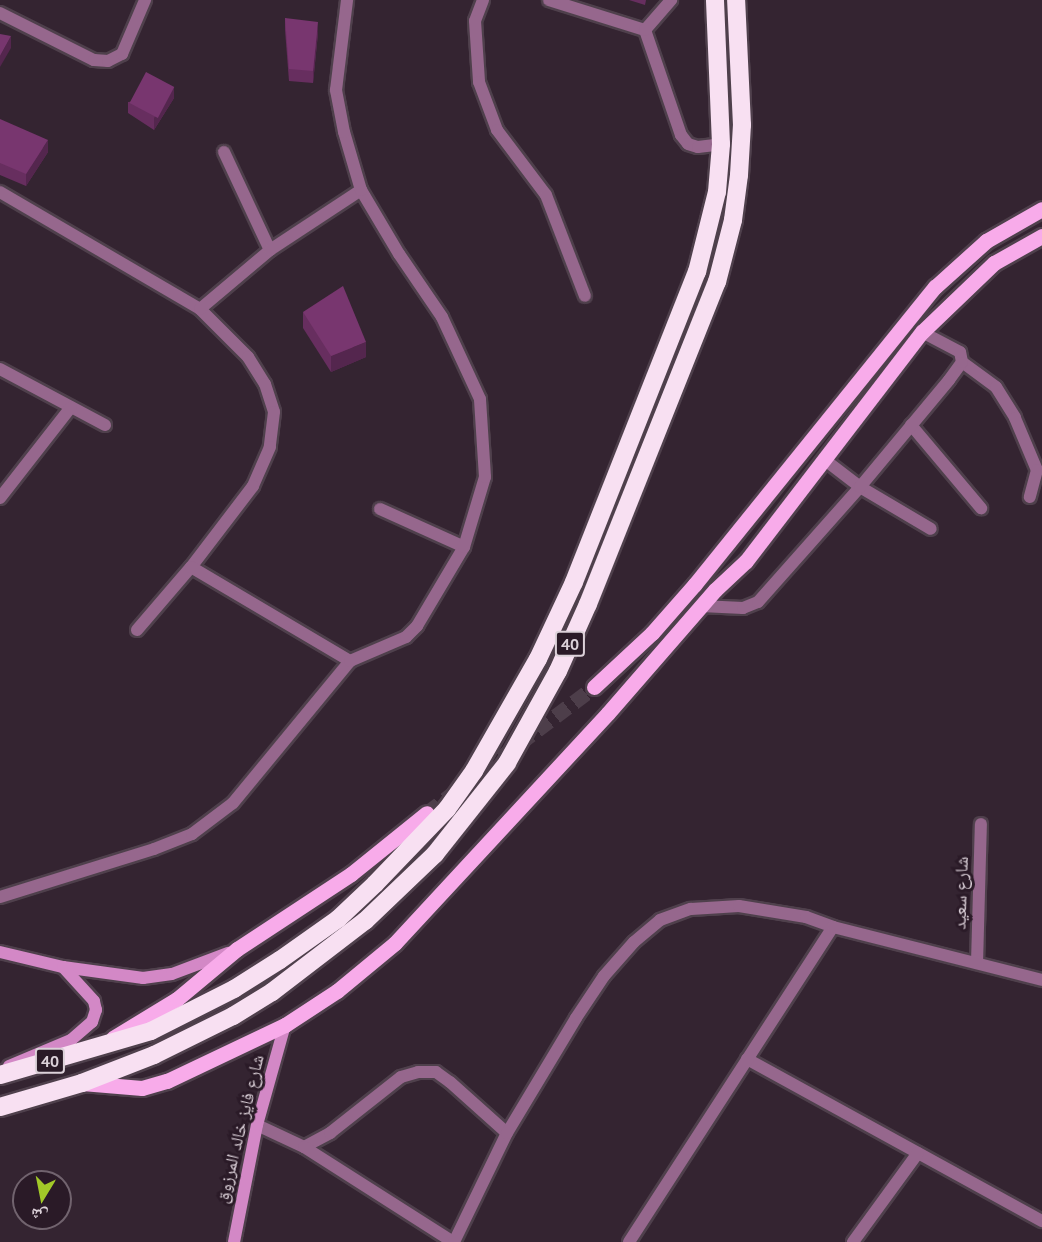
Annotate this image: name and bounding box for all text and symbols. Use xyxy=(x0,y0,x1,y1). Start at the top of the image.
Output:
road number: 40 xyxy=(554,631,586,657)
street label: شارع سعيد xyxy=(949,856,973,930)
road number: 40 xyxy=(34,1048,66,1074)
street label: شارع فايز خالد المرزوق xyxy=(211,1052,269,1206)
north arrow xyxy=(12,1170,72,1230)
text: ش xyxy=(29,1204,49,1227)

